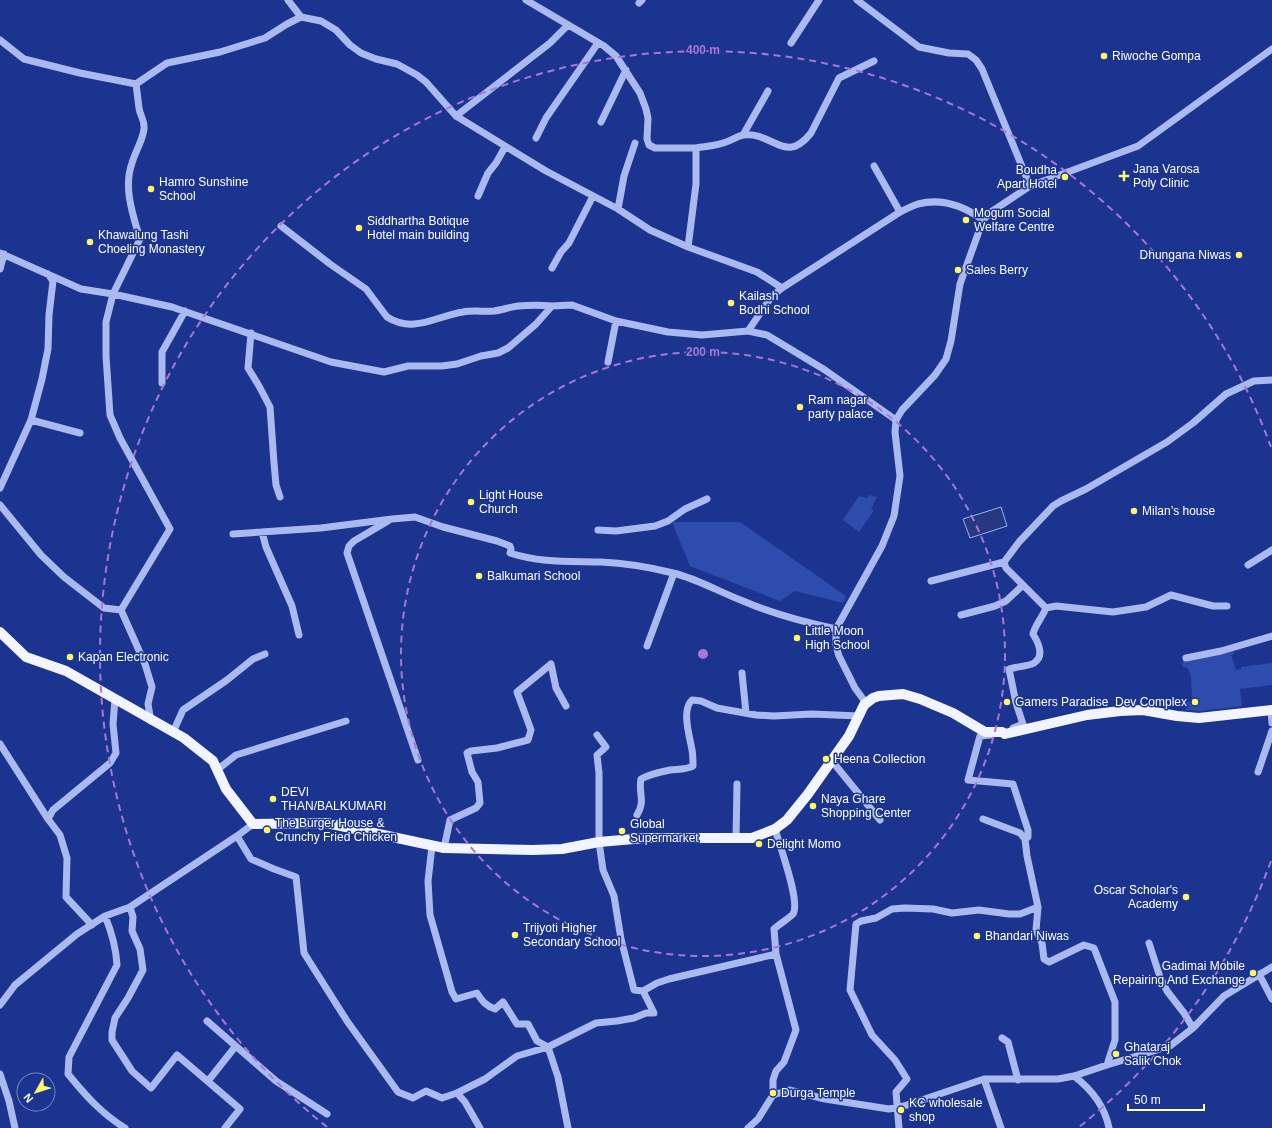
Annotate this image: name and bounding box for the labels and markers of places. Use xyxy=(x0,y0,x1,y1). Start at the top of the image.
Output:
place label: Riwoche Gompa xyxy=(1112,49,1201,63)
marker: Riwoche Gompa xyxy=(1099,51,1109,61)
place label: Jana Varosa Poly Clinic xyxy=(1133,162,1200,190)
place label: Boudha Apart Hotel xyxy=(997,163,1057,191)
marker: Jana Varosa Poly Clinic xyxy=(1118,170,1130,182)
marker: Boudha Apart Hotel xyxy=(1060,172,1070,182)
place label: Hamro Sunshine School xyxy=(159,175,249,203)
marker: Hamro Sunshine School xyxy=(146,184,156,194)
place label: Mogum Social Welfare Centre xyxy=(974,206,1055,234)
place label: Siddhartha Botique Hotel main building xyxy=(367,214,469,242)
marker: Mogum Social Welfare Centre xyxy=(961,215,971,225)
marker: Siddhartha Botique Hotel main building xyxy=(354,223,364,233)
place label: Khawalung Tashi Choeling Monastery xyxy=(98,228,205,256)
marker: Khawalung Tashi Choeling Monastery xyxy=(85,237,95,247)
place label: Dhungana Niwas xyxy=(1140,248,1231,262)
marker: Dhungana Niwas xyxy=(1234,250,1244,260)
place label: Sales Berry xyxy=(966,263,1028,277)
marker: Sales Berry xyxy=(953,265,963,275)
place label: Kailash Bodhi School xyxy=(739,289,810,317)
marker: Kailash Bodhi School xyxy=(726,298,736,308)
place label: Ram nagar party palace xyxy=(808,393,874,421)
marker: Ram nagar party palace xyxy=(795,402,805,412)
place label: Light House Church xyxy=(479,488,543,516)
marker: Light House Church xyxy=(466,497,476,507)
place label: Milan’s house xyxy=(1142,504,1215,518)
marker: Milan’s house xyxy=(1129,506,1139,516)
place label: Balkumari School xyxy=(487,569,580,583)
marker: Balkumari School xyxy=(474,571,484,581)
place label: Little Moon High School xyxy=(805,624,870,652)
marker: Little Moon High School xyxy=(792,633,802,643)
centre of rings xyxy=(696,647,710,661)
place label: Kapan Electronic xyxy=(78,650,169,664)
marker: Kapan Electronic xyxy=(65,652,75,662)
place label: Gamers Paradise xyxy=(1015,695,1109,709)
place label: Dev Complex xyxy=(1115,695,1187,709)
marker: Gamers Paradise xyxy=(1002,697,1012,707)
marker: Dev Complex xyxy=(1190,697,1200,707)
place label: Heena Collection xyxy=(834,752,925,766)
marker: Heena Collection xyxy=(821,754,831,764)
place label: DEVI THAN/BALKUMARI xyxy=(281,785,386,813)
place label: Naya Ghare Shopping Center xyxy=(821,792,911,820)
marker: DEVI THAN/BALKUMARI xyxy=(268,794,278,804)
marker: Naya Ghare Shopping Center xyxy=(808,801,818,811)
place label: The Burger House & Crunchy Fried Chicken xyxy=(275,816,397,844)
place label: Global Supermarket xyxy=(630,817,699,845)
marker: The Burger House & Crunchy Fried Chicken xyxy=(262,825,272,835)
marker: Global Supermarket xyxy=(617,826,627,836)
place label: Delight Momo xyxy=(767,837,841,851)
marker: Delight Momo xyxy=(754,839,764,849)
place label: Oscar Scholar's Academy xyxy=(1094,883,1178,911)
marker: Oscar Scholar's Academy xyxy=(1181,892,1191,902)
place label: Trijyoti Higher Secondary School xyxy=(523,921,620,949)
place label: Bhandari Niwas xyxy=(985,929,1069,943)
marker: Trijyoti Higher Secondary School xyxy=(510,930,520,940)
marker: Bhandari Niwas xyxy=(972,931,982,941)
place label: Gadimai Mobile Repairing And Exchange xyxy=(1113,959,1245,987)
marker: Gadimai Mobile Repairing And Exchange xyxy=(1248,968,1258,978)
place label: Ghataraj Salik Chok xyxy=(1124,1040,1182,1068)
marker: Ghataraj Salik Chok xyxy=(1111,1049,1121,1059)
place label: Durga Temple xyxy=(781,1086,856,1100)
marker: Durga Temple xyxy=(768,1088,778,1098)
place label: KC wholesale shop xyxy=(909,1096,983,1124)
marker: KC wholesale shop xyxy=(896,1105,906,1115)

